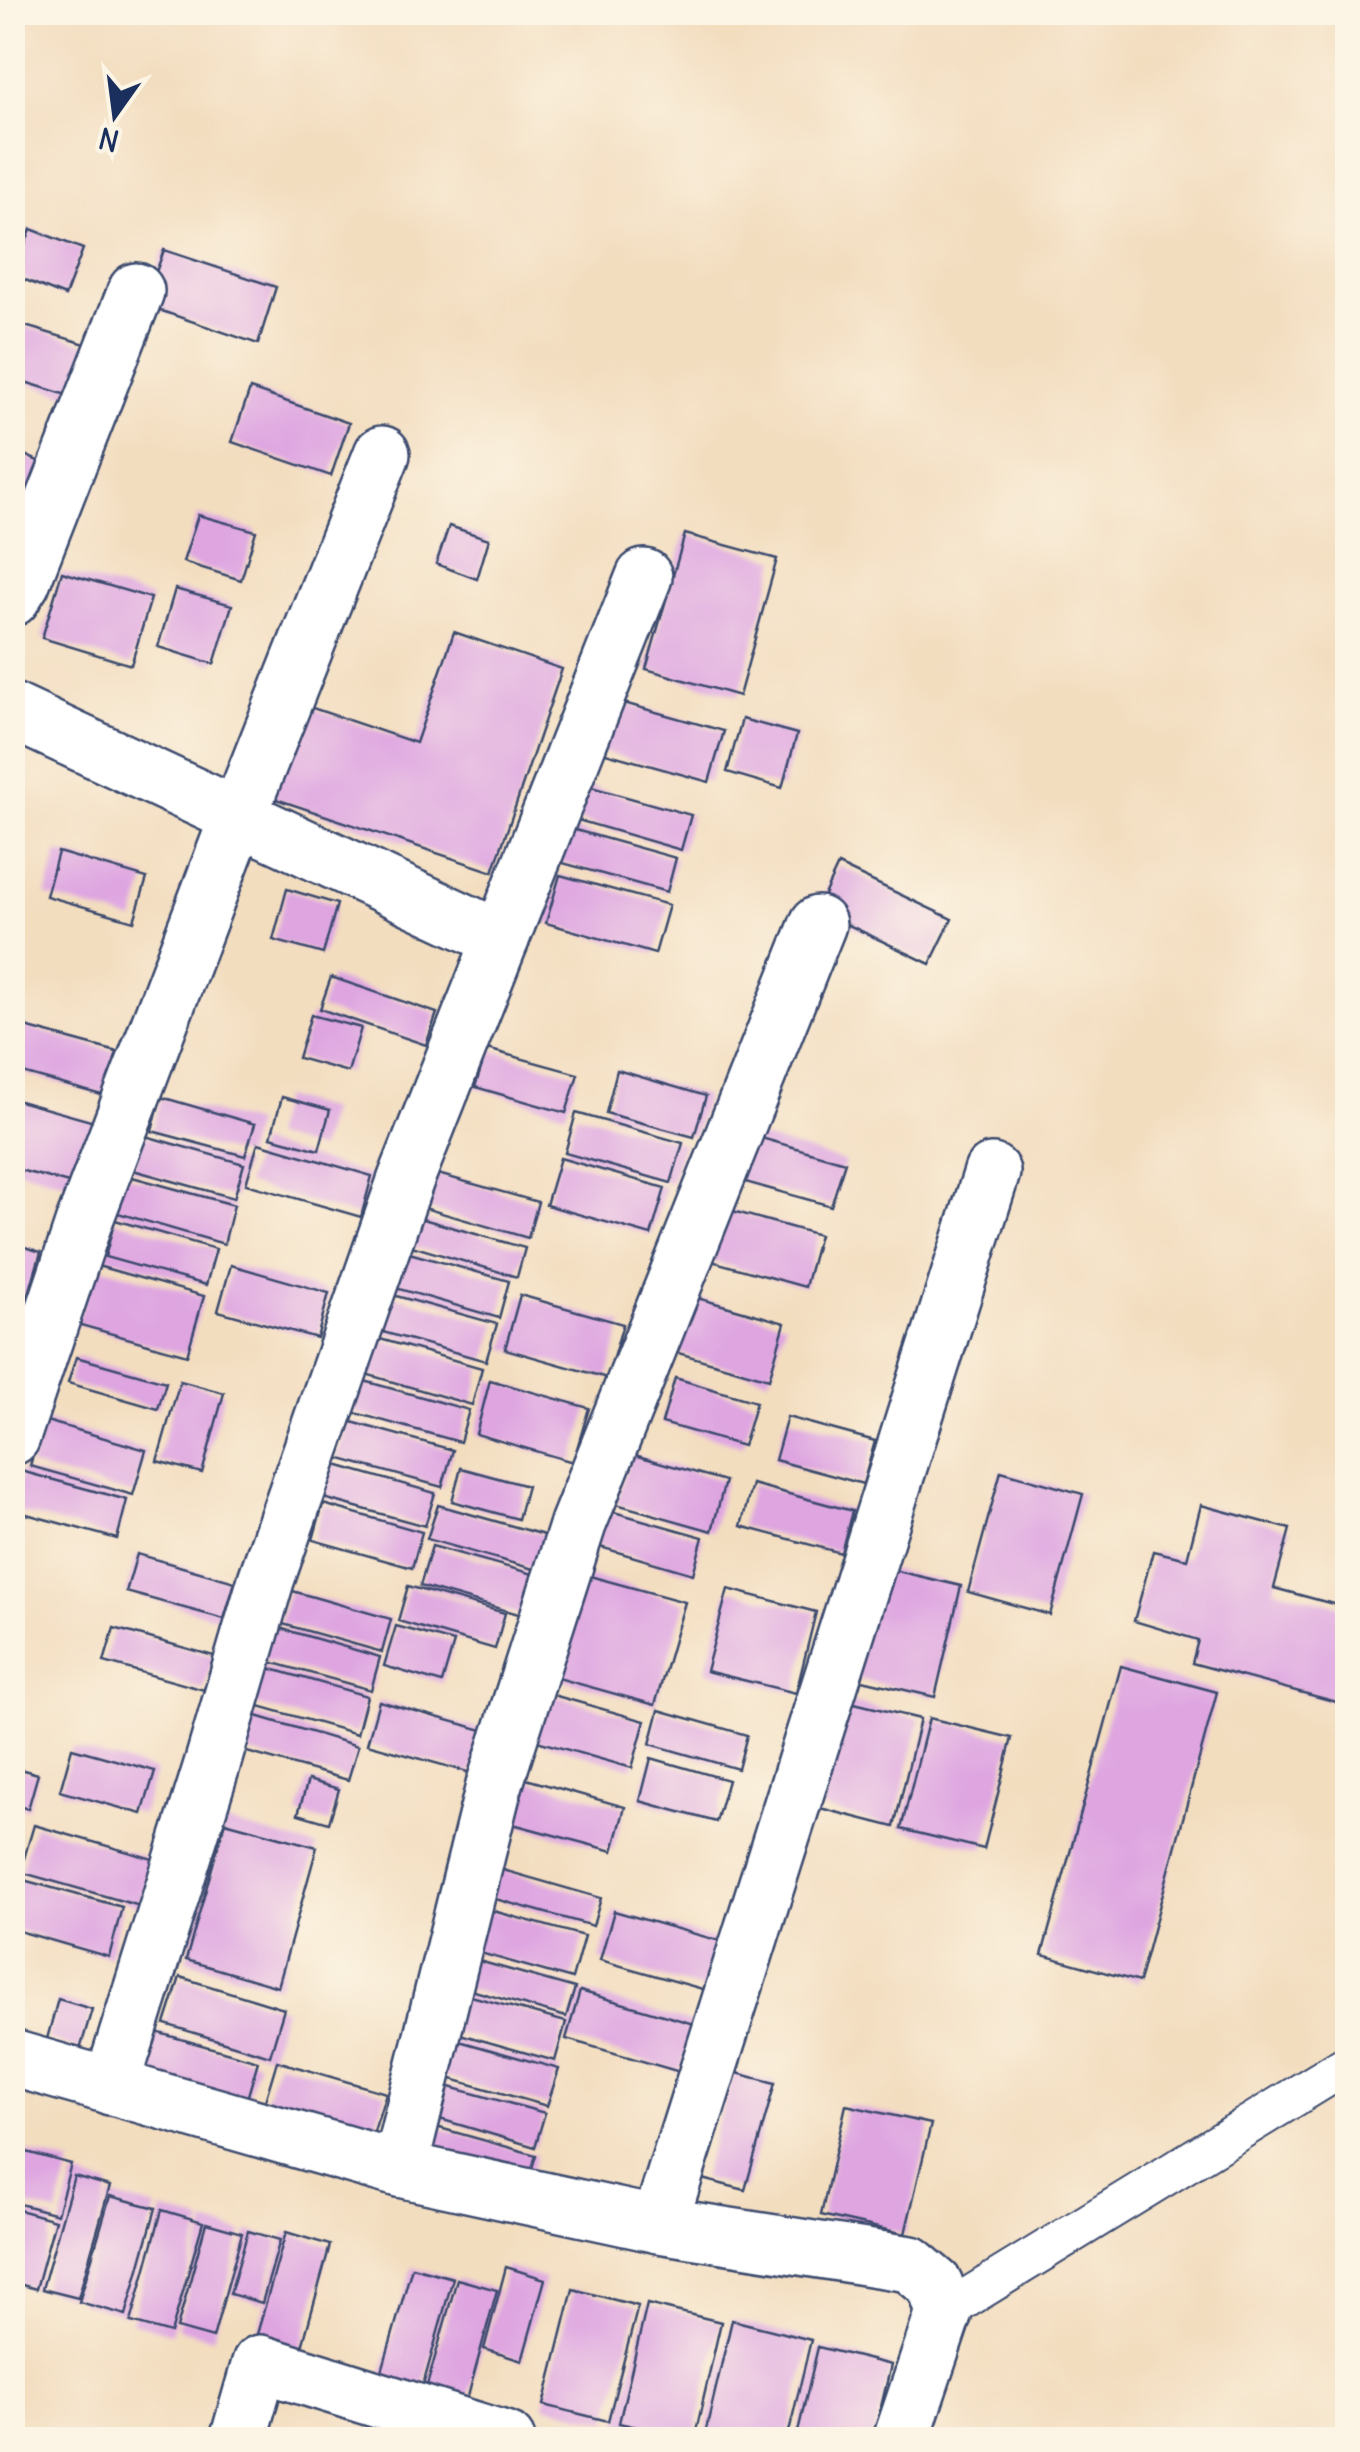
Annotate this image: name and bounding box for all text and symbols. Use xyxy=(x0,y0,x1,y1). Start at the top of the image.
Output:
north arrow xyxy=(65,65,165,165)
text: N xyxy=(95,119,123,159)

